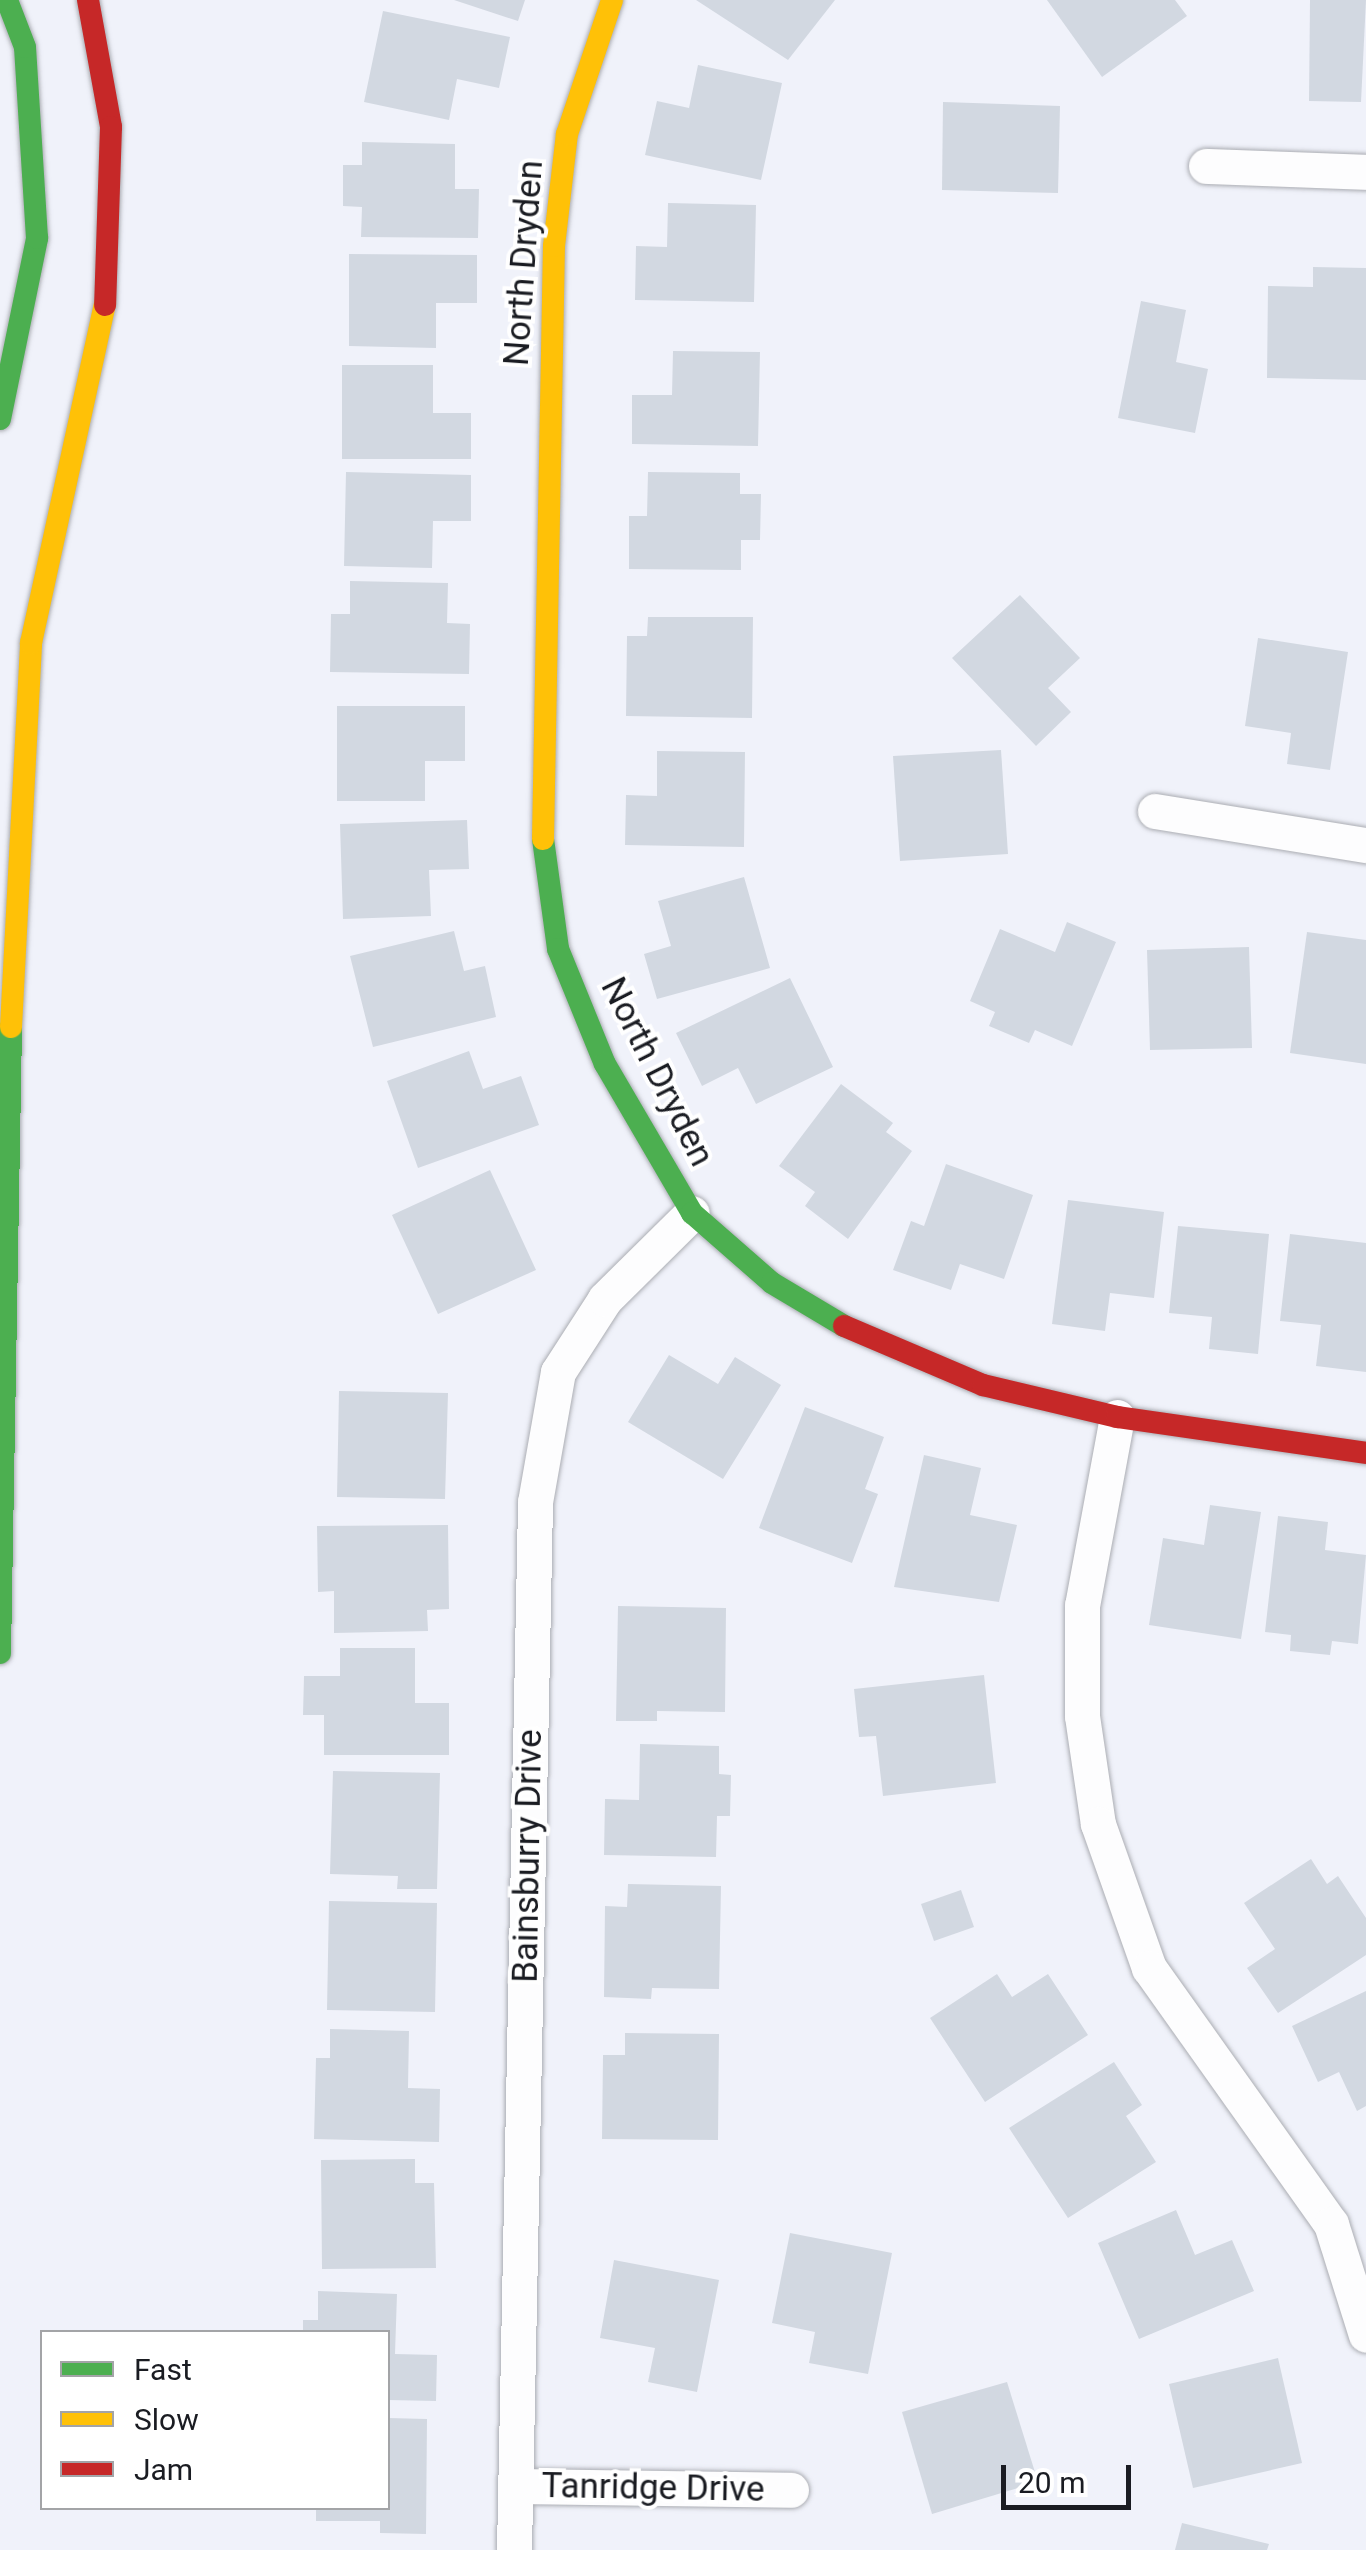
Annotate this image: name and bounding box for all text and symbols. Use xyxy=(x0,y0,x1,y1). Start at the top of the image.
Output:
street label: North Dryden xyxy=(496,159,552,367)
street label: North Dryden xyxy=(591,971,723,1173)
street label: Bainsburry Drive xyxy=(505,1729,551,1983)
legend xyxy=(40,2330,390,2510)
text: Fast xyxy=(134,2352,192,2387)
text: Slow xyxy=(134,2402,199,2437)
scale bar xyxy=(1006,2445,1136,2507)
text: Jam xyxy=(134,2452,193,2487)
street label: Tanridge Drive xyxy=(541,2465,765,2511)
text: 20 m xyxy=(1018,2465,1085,2500)

